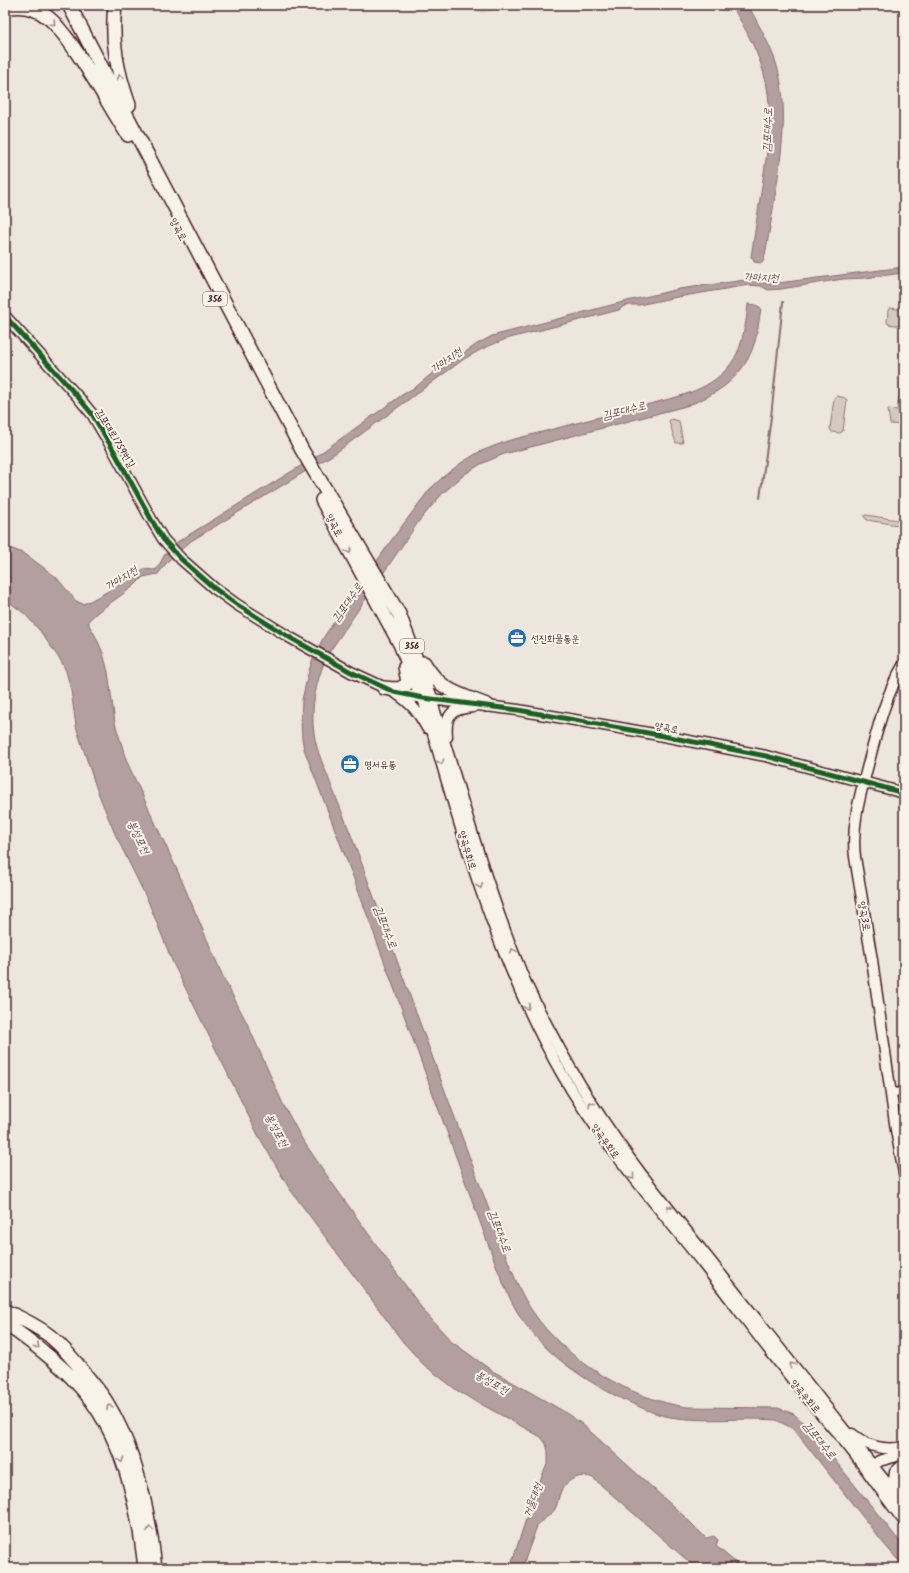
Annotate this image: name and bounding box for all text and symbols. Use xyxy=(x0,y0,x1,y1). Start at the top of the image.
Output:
one-way arrow xyxy=(48,18,55,25)
one-way arrow xyxy=(116,74,125,81)
water label: 김포대수로 xyxy=(758,107,778,152)
street label: 양곡로 xyxy=(165,215,191,244)
water label: 가마지천 xyxy=(743,268,780,288)
road number: 356 xyxy=(203,292,227,306)
water label: 가마지천 xyxy=(427,343,467,378)
water label: 김포대수로 xyxy=(601,397,648,425)
street label: 김포대로1759번길 xyxy=(91,406,139,471)
street label: 양곡로 xyxy=(321,511,347,540)
one-way arrow xyxy=(344,547,352,554)
water label: 가마지천 xyxy=(102,561,142,596)
water label: 김포대수로 xyxy=(328,579,368,626)
office icon: 선진화물통운 xyxy=(506,627,528,649)
place label: 선진화물통운 xyxy=(531,631,579,647)
road number: 356 xyxy=(400,639,424,653)
street label: 양곡로 xyxy=(653,718,680,738)
office icon: 명서유통 xyxy=(339,753,361,775)
place label: 명서유통 xyxy=(364,757,396,773)
one-way arrow xyxy=(436,758,445,765)
water label: 봉성포천 xyxy=(122,818,154,858)
street label: 양곡우회로 xyxy=(454,829,481,872)
one-way arrow xyxy=(475,882,484,889)
street label: 양곡3로 xyxy=(854,900,874,932)
water label: 김포대수로 xyxy=(369,903,401,951)
one-way arrow xyxy=(509,947,517,954)
one-way arrow xyxy=(522,1003,530,1010)
one-way arrow xyxy=(589,1101,596,1108)
water label: 봉성포천 xyxy=(260,1111,293,1151)
street label: 양곡우회로 xyxy=(587,1121,623,1163)
one-way arrow xyxy=(628,1172,635,1179)
one-way arrow xyxy=(667,1205,674,1212)
water label: 김포대수로 xyxy=(483,1207,515,1255)
one-way arrow xyxy=(32,1342,39,1349)
one-way arrow xyxy=(790,1362,797,1369)
water label: 봉성포천 xyxy=(472,1366,512,1400)
street label: 양곡우회로 xyxy=(786,1376,824,1417)
one-way arrow xyxy=(107,1404,114,1411)
water label: 김포대수로 xyxy=(798,1418,840,1464)
one-way arrow xyxy=(117,1456,125,1463)
water label: 거물대천 xyxy=(518,1480,548,1520)
one-way arrow xyxy=(146,1526,155,1532)

